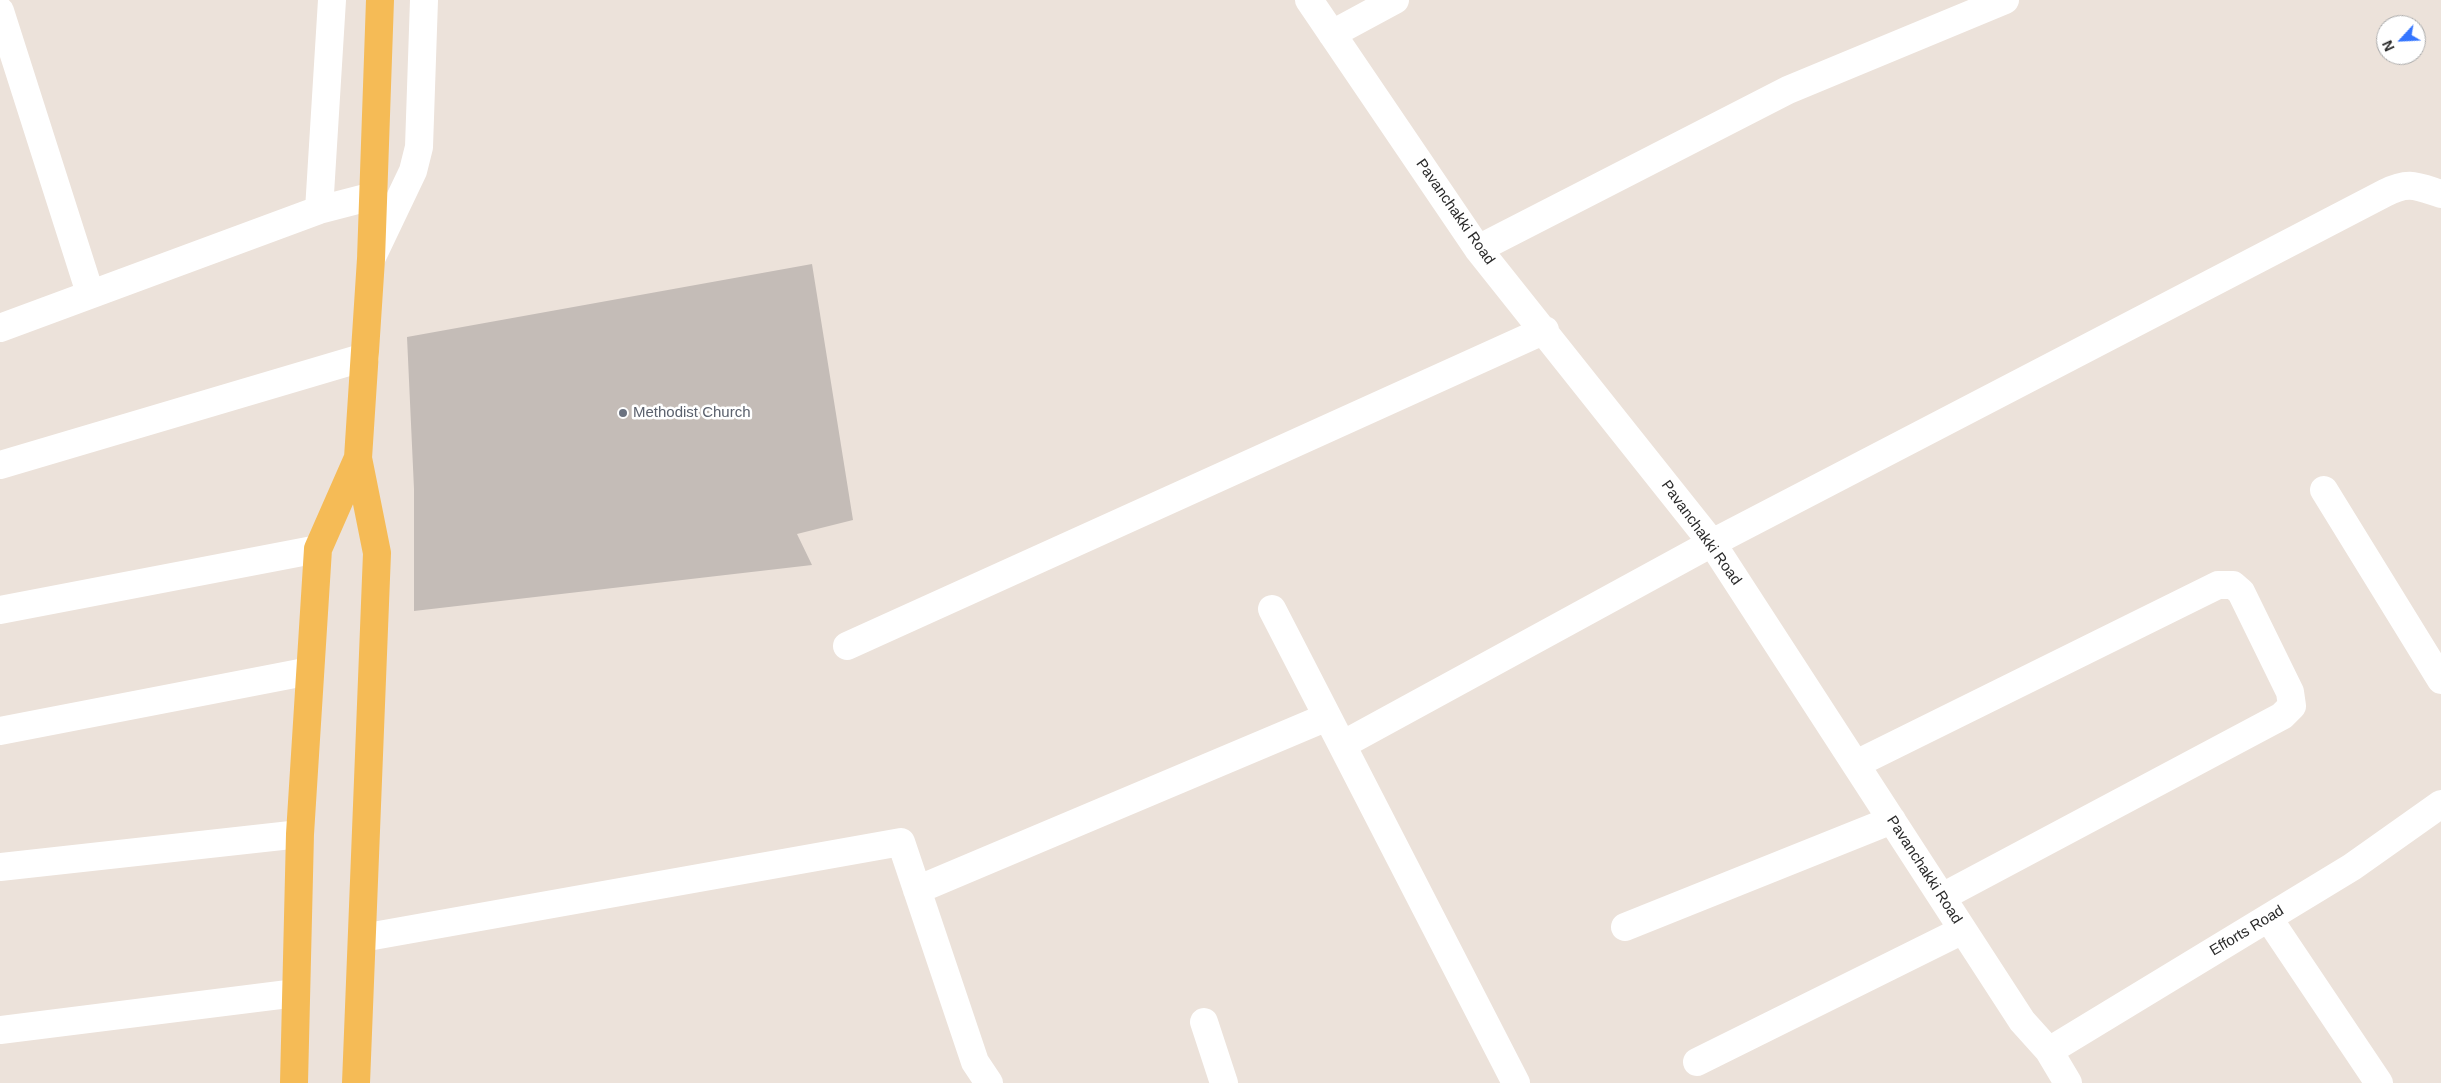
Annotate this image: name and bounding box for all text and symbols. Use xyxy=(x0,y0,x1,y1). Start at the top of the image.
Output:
north arrow xyxy=(2376,15,2426,65)
text: N xyxy=(2379,38,2398,54)
street label: Pavanchakki Road xyxy=(1412,156,1498,268)
place label: Methodist Church xyxy=(633,404,751,422)
marker: Methodist Church xyxy=(617,407,629,419)
street label: Pavanchakki Road xyxy=(1657,477,1745,589)
street label: Pavanchakki Road xyxy=(1882,813,1966,927)
street label: Efforts Road xyxy=(2207,902,2287,960)

